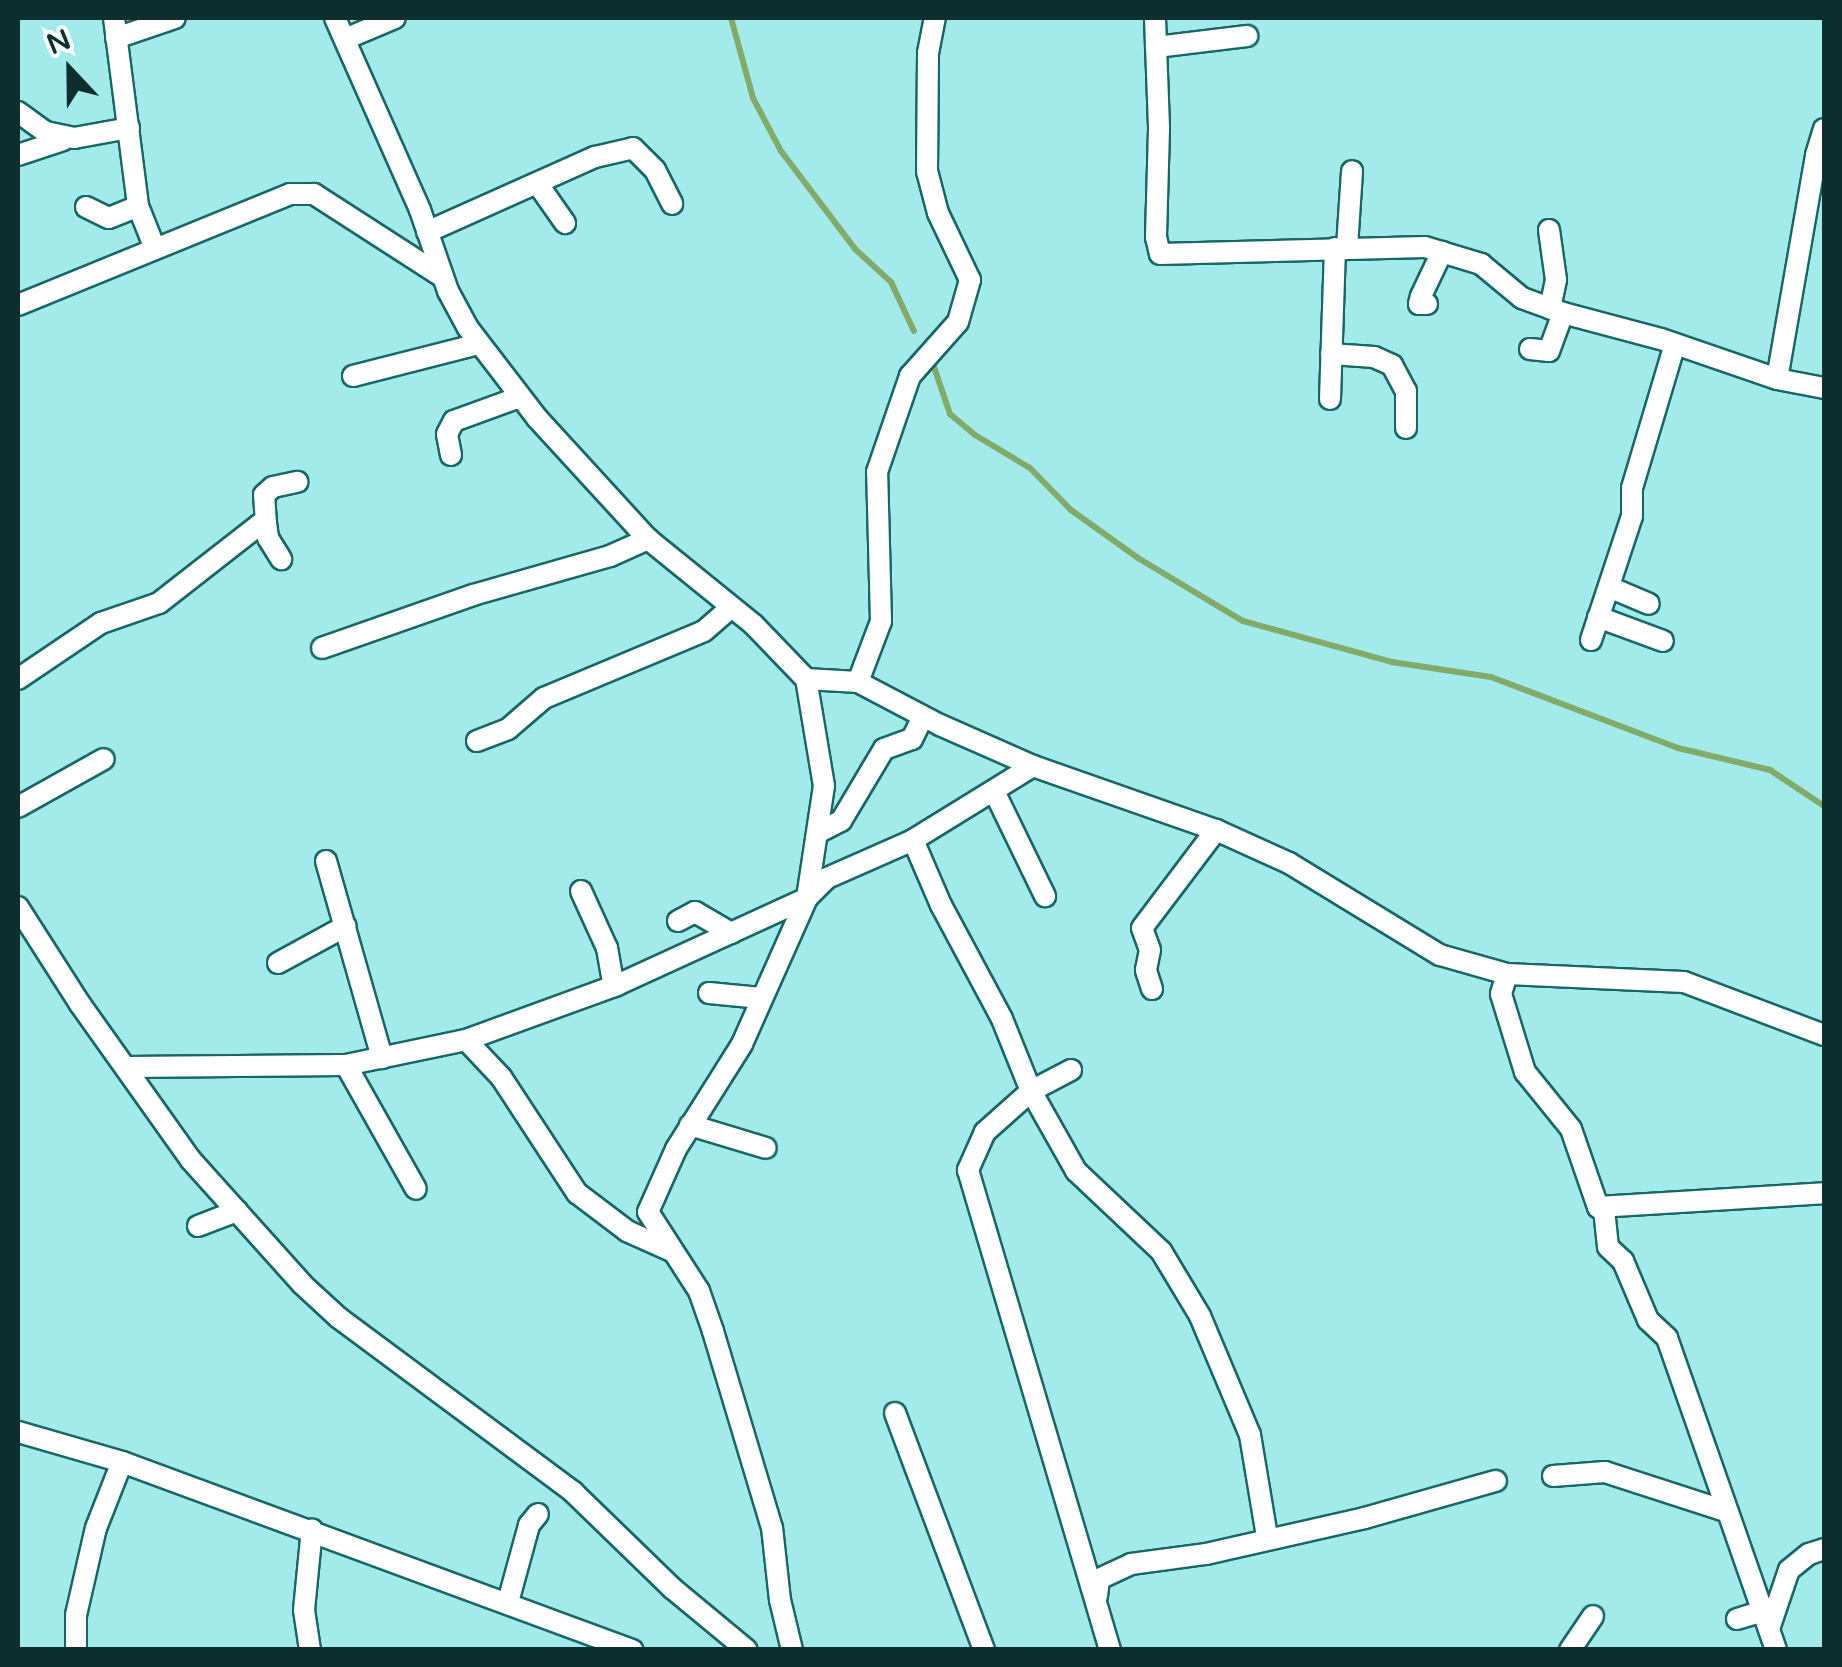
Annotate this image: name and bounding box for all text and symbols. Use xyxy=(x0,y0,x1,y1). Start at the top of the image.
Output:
north arrow xyxy=(20,20,120,120)
text: N xyxy=(42,22,76,62)

